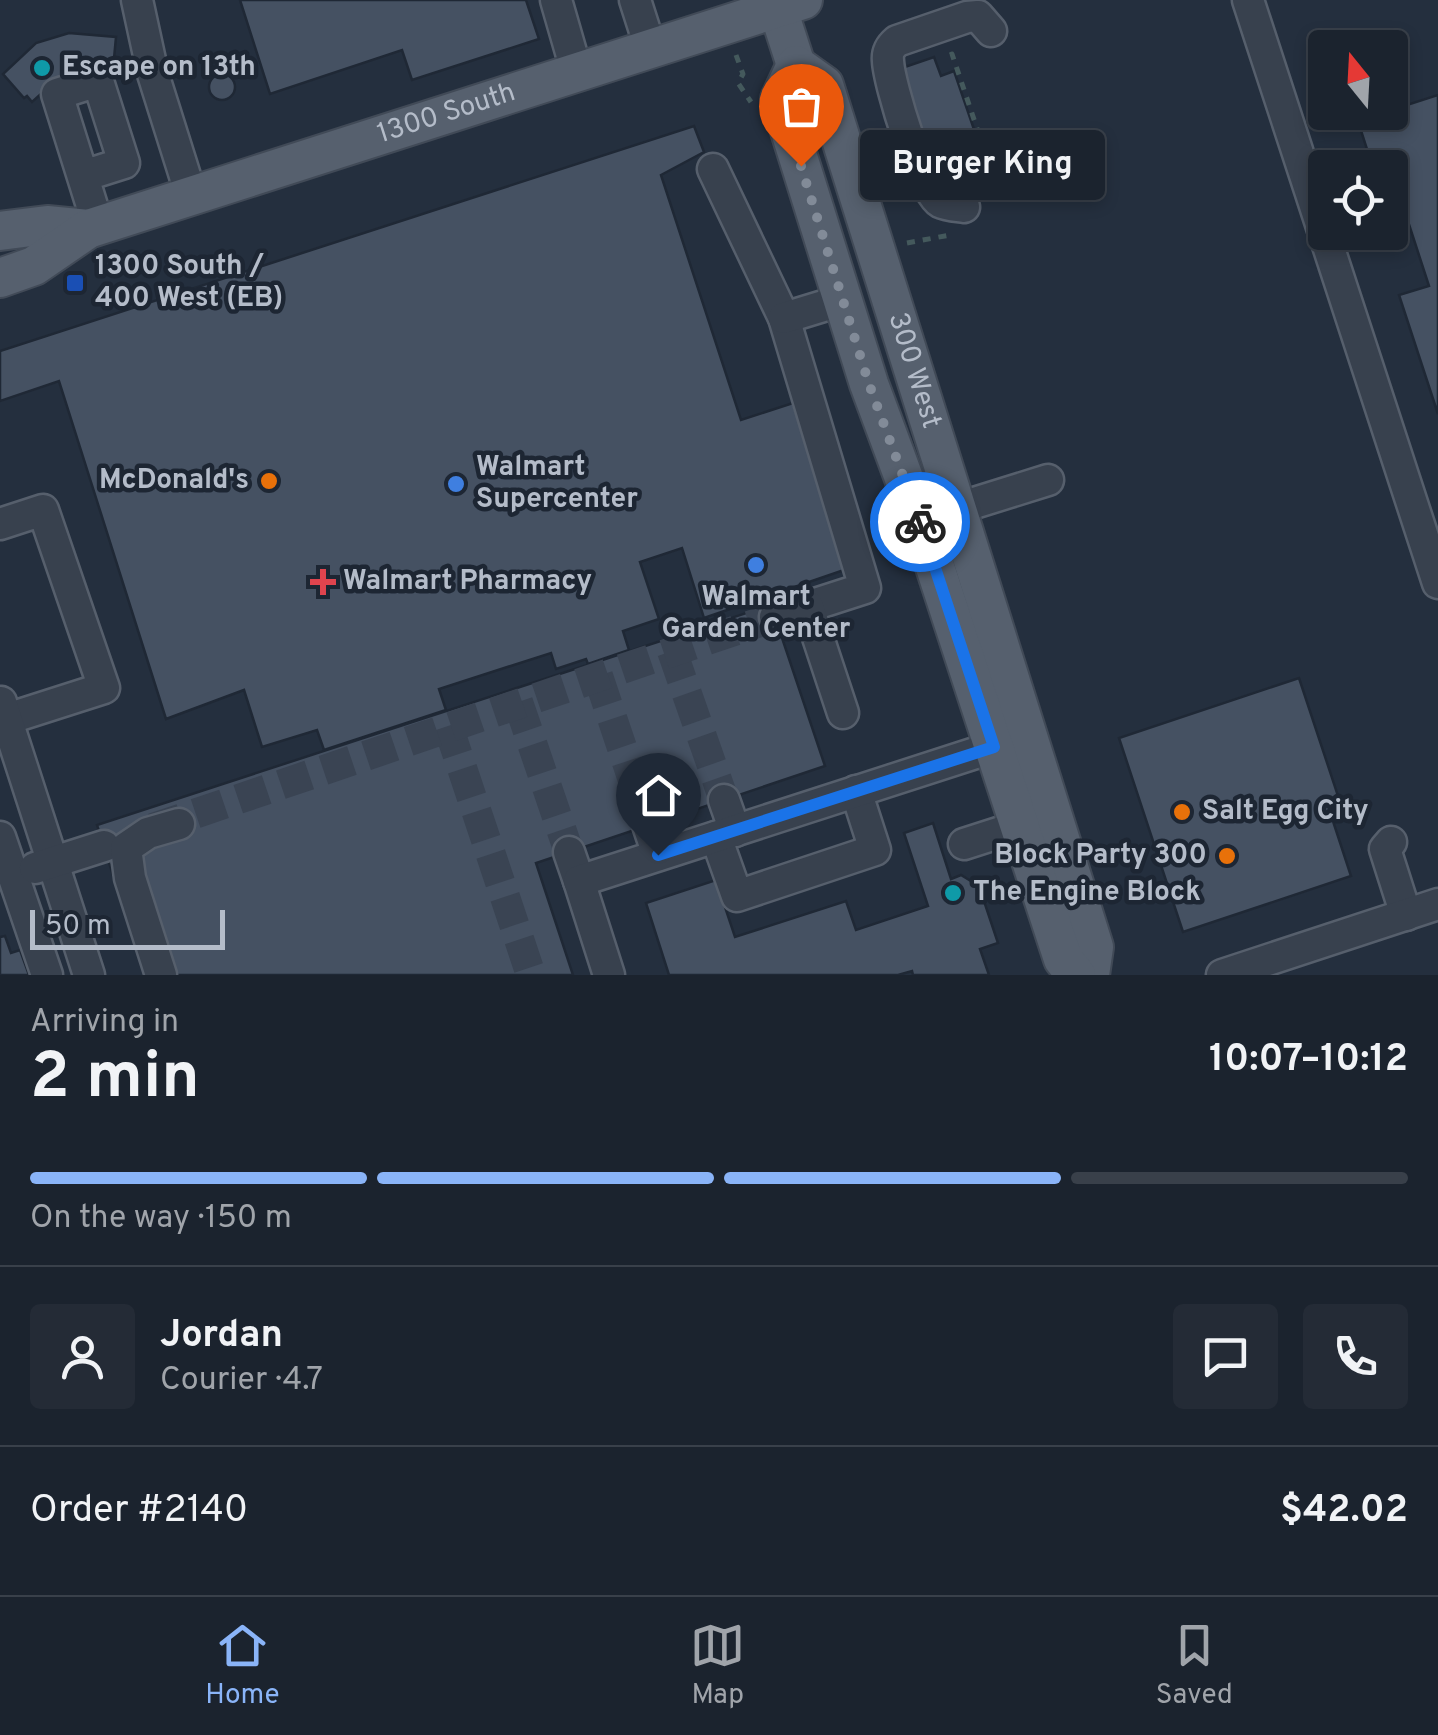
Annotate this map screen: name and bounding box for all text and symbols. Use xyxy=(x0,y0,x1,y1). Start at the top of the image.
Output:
north arrow xyxy=(1308,30,1408,130)
map controls xyxy=(1308,30,1408,250)
place label: Escape on 13th xyxy=(62,50,256,86)
marker: Escape on 13th xyxy=(31,57,53,79)
pin xyxy=(759,64,844,167)
street label: 1300 South xyxy=(373,75,520,153)
icon: bag xyxy=(774,79,829,134)
callout: Burger King xyxy=(861,131,1106,201)
text: Burger King xyxy=(892,145,1073,185)
button: locate xyxy=(1308,150,1408,250)
place label: 1300 South / 400 West (EB) xyxy=(95,249,283,317)
marker: 1300 South / 400 West (EB) xyxy=(64,272,86,294)
street label: 300 West xyxy=(878,308,949,433)
place label: Walmart Supercenter xyxy=(476,450,638,518)
place label: McDonald's xyxy=(99,463,249,499)
marker: McDonald's xyxy=(258,470,280,492)
courier xyxy=(870,472,970,572)
marker: Walmart Supercenter xyxy=(445,473,467,495)
icon: bike xyxy=(893,495,948,550)
marker: Walmart Garden Center xyxy=(745,554,767,576)
place label: Walmart Pharmacy xyxy=(343,564,592,600)
marker: Walmart Pharmacy xyxy=(312,571,334,593)
place label: Walmart Garden Center xyxy=(661,580,851,648)
pin xyxy=(616,753,701,856)
icon: home xyxy=(631,768,686,823)
place label: Salt Egg City xyxy=(1202,794,1369,830)
marker: Salt Egg City xyxy=(1171,801,1193,823)
place label: Block Party 300 xyxy=(994,838,1207,874)
marker: Block Party 300 xyxy=(1216,845,1238,867)
place label: The Engine Block xyxy=(973,875,1201,911)
marker: The Engine Block xyxy=(942,882,964,904)
scale bar xyxy=(30,905,225,950)
text: 50 m xyxy=(45,909,111,945)
text: Arriving in xyxy=(30,1003,179,1043)
text: 10:07–10:12 xyxy=(1209,1036,1408,1085)
text: 2 min xyxy=(30,1039,200,1121)
text: On the way · 150 m xyxy=(30,1199,292,1239)
button: person xyxy=(30,1304,135,1409)
button: chat xyxy=(1173,1304,1278,1409)
button: phone xyxy=(1303,1304,1408,1409)
text: Jordan xyxy=(160,1312,283,1361)
text: Courier · 4.7 xyxy=(160,1361,323,1401)
text: Order #2140 xyxy=(30,1487,248,1536)
text: $42.02 xyxy=(1280,1487,1408,1536)
tab: Home xyxy=(205,1618,280,1714)
tab: Map xyxy=(690,1618,745,1714)
tab: Saved xyxy=(1156,1618,1233,1714)

